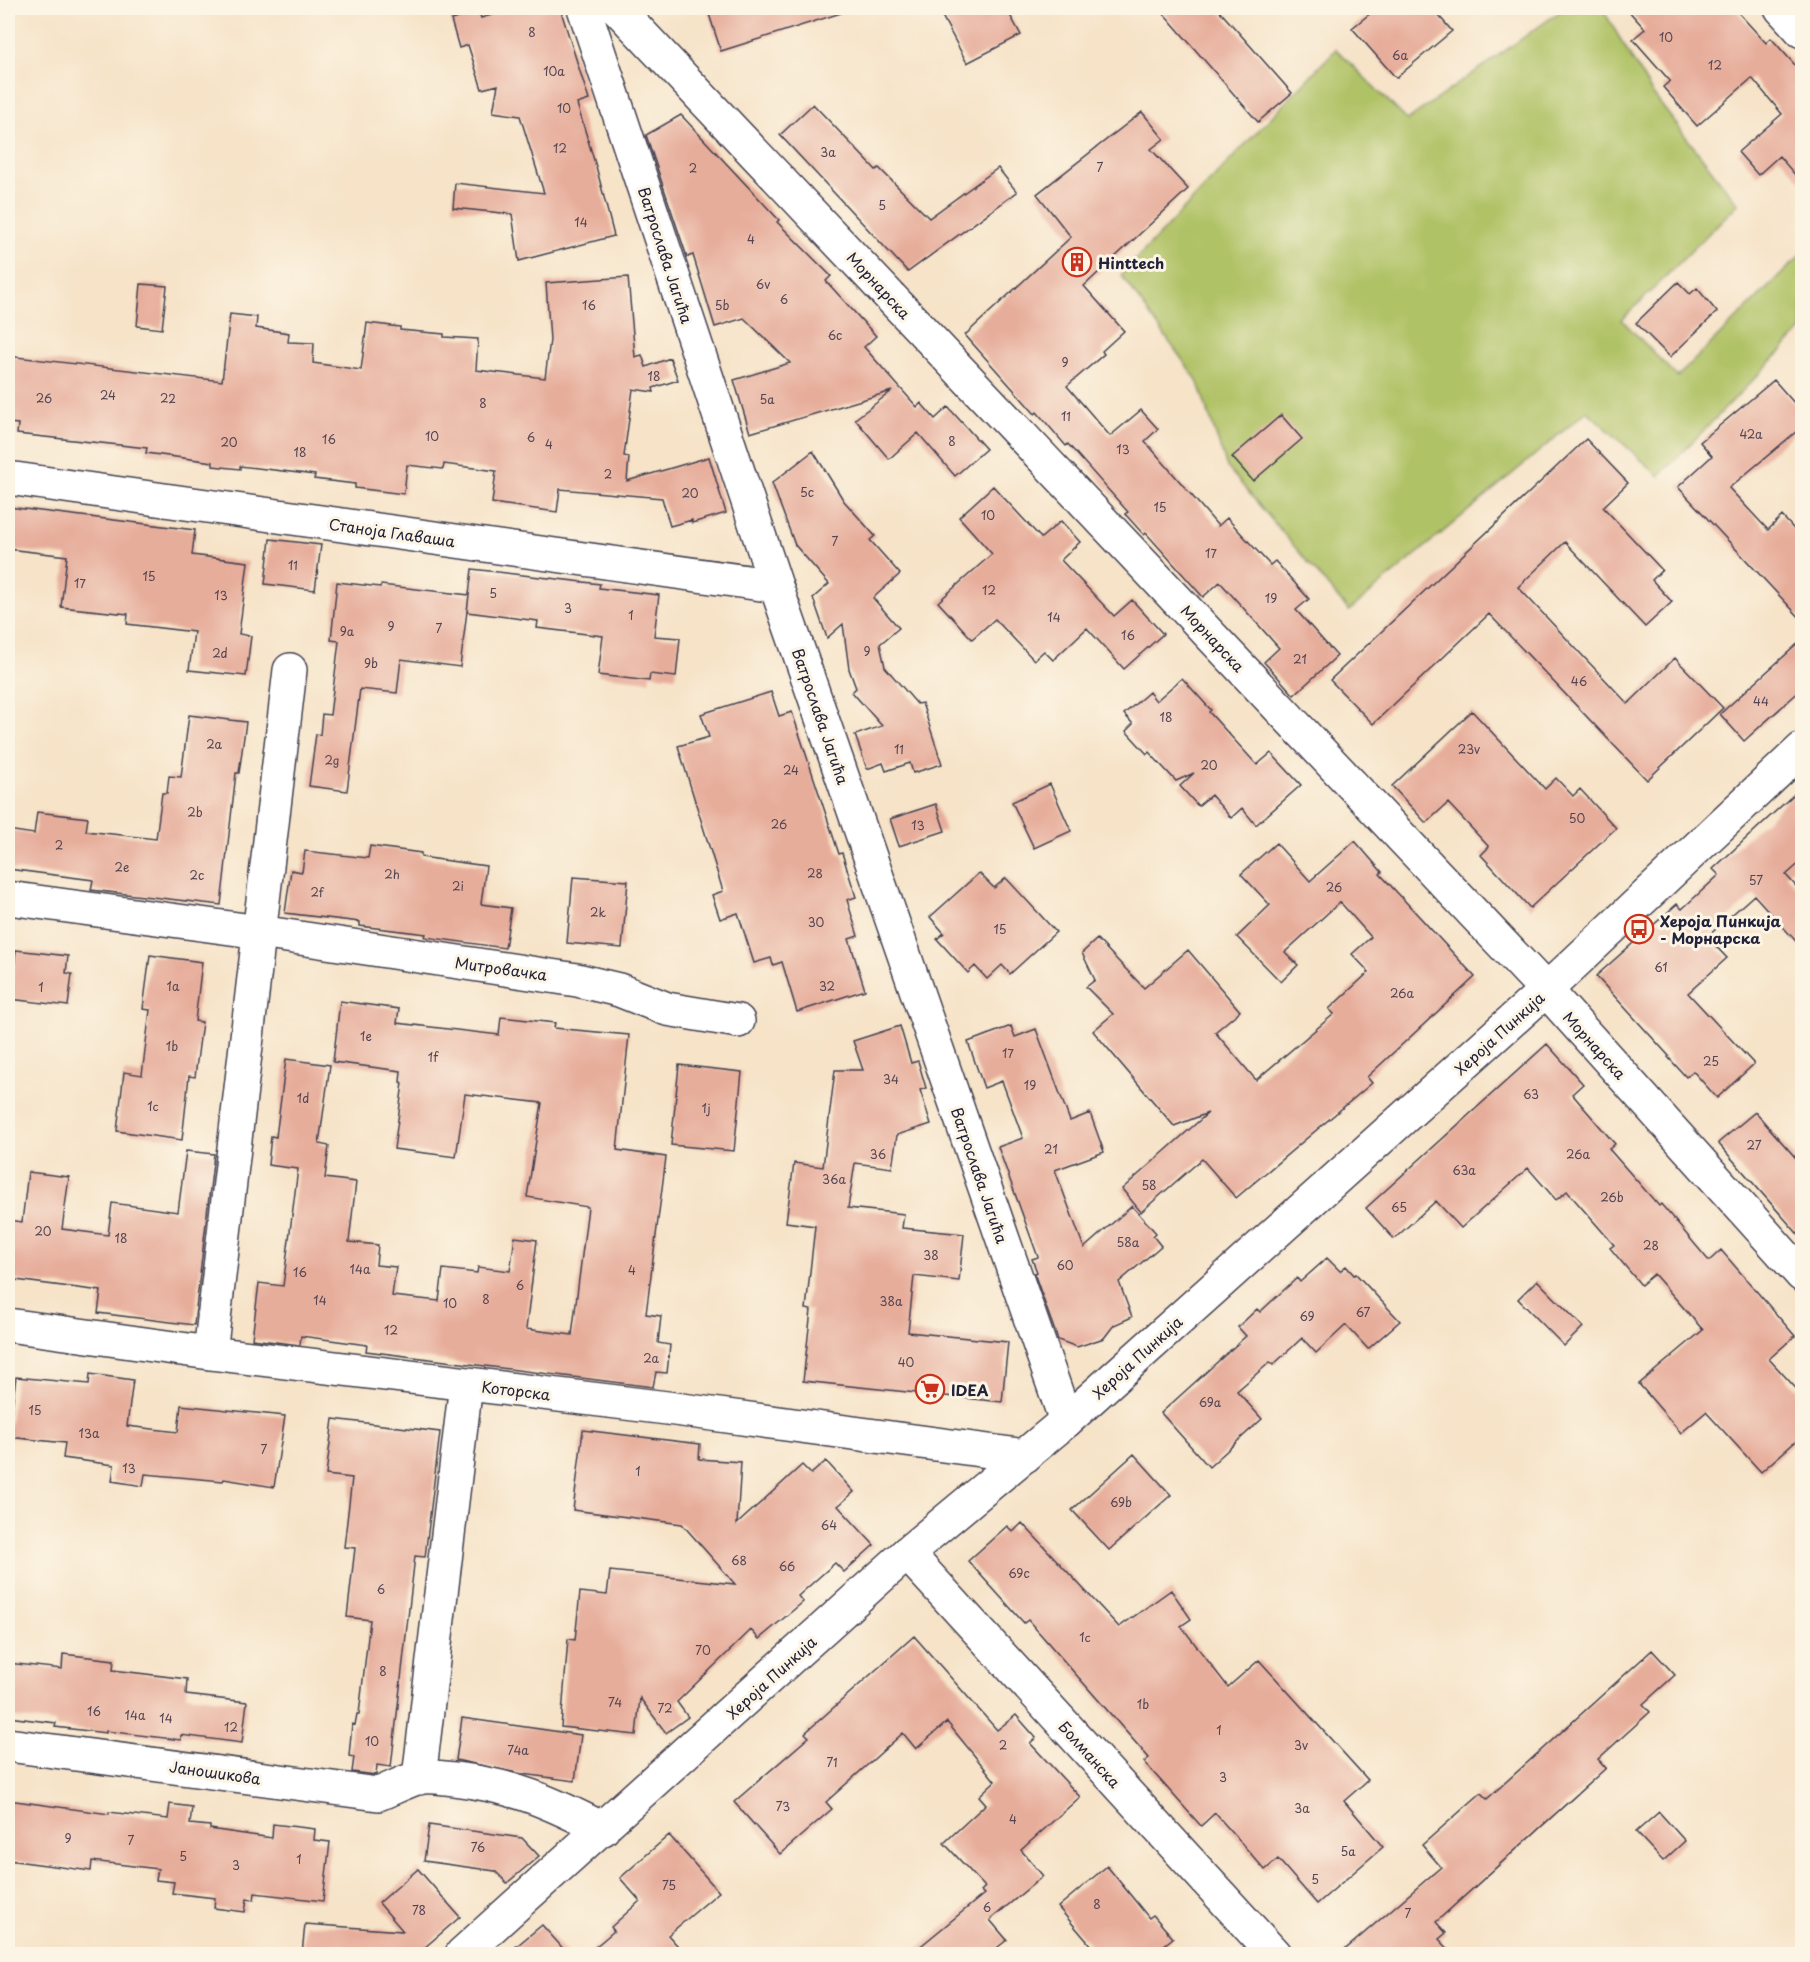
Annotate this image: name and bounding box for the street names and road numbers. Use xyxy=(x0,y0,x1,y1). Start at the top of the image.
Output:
street label: Ватрослава Јагића xyxy=(633,184,699,327)
street label: Морнарска xyxy=(842,246,917,324)
street label: Станоја Главаша xyxy=(327,512,457,552)
street label: Морнарска xyxy=(1176,599,1251,677)
street label: Ватрослава Јагића xyxy=(787,645,855,788)
street label: Митровачка xyxy=(453,950,549,986)
street label: Хероја Пинкија xyxy=(1449,986,1550,1080)
street label: Морнарска xyxy=(1558,1006,1632,1085)
street label: Ватрослава Јагића xyxy=(946,1104,1014,1247)
street label: Хероја Пинкија xyxy=(1087,1310,1188,1404)
street label: Которска xyxy=(480,1374,552,1406)
street label: Хероја Пинкија xyxy=(721,1630,822,1724)
street label: Болманска xyxy=(1054,1716,1127,1793)
street label: Јаношикова xyxy=(168,1754,263,1790)

